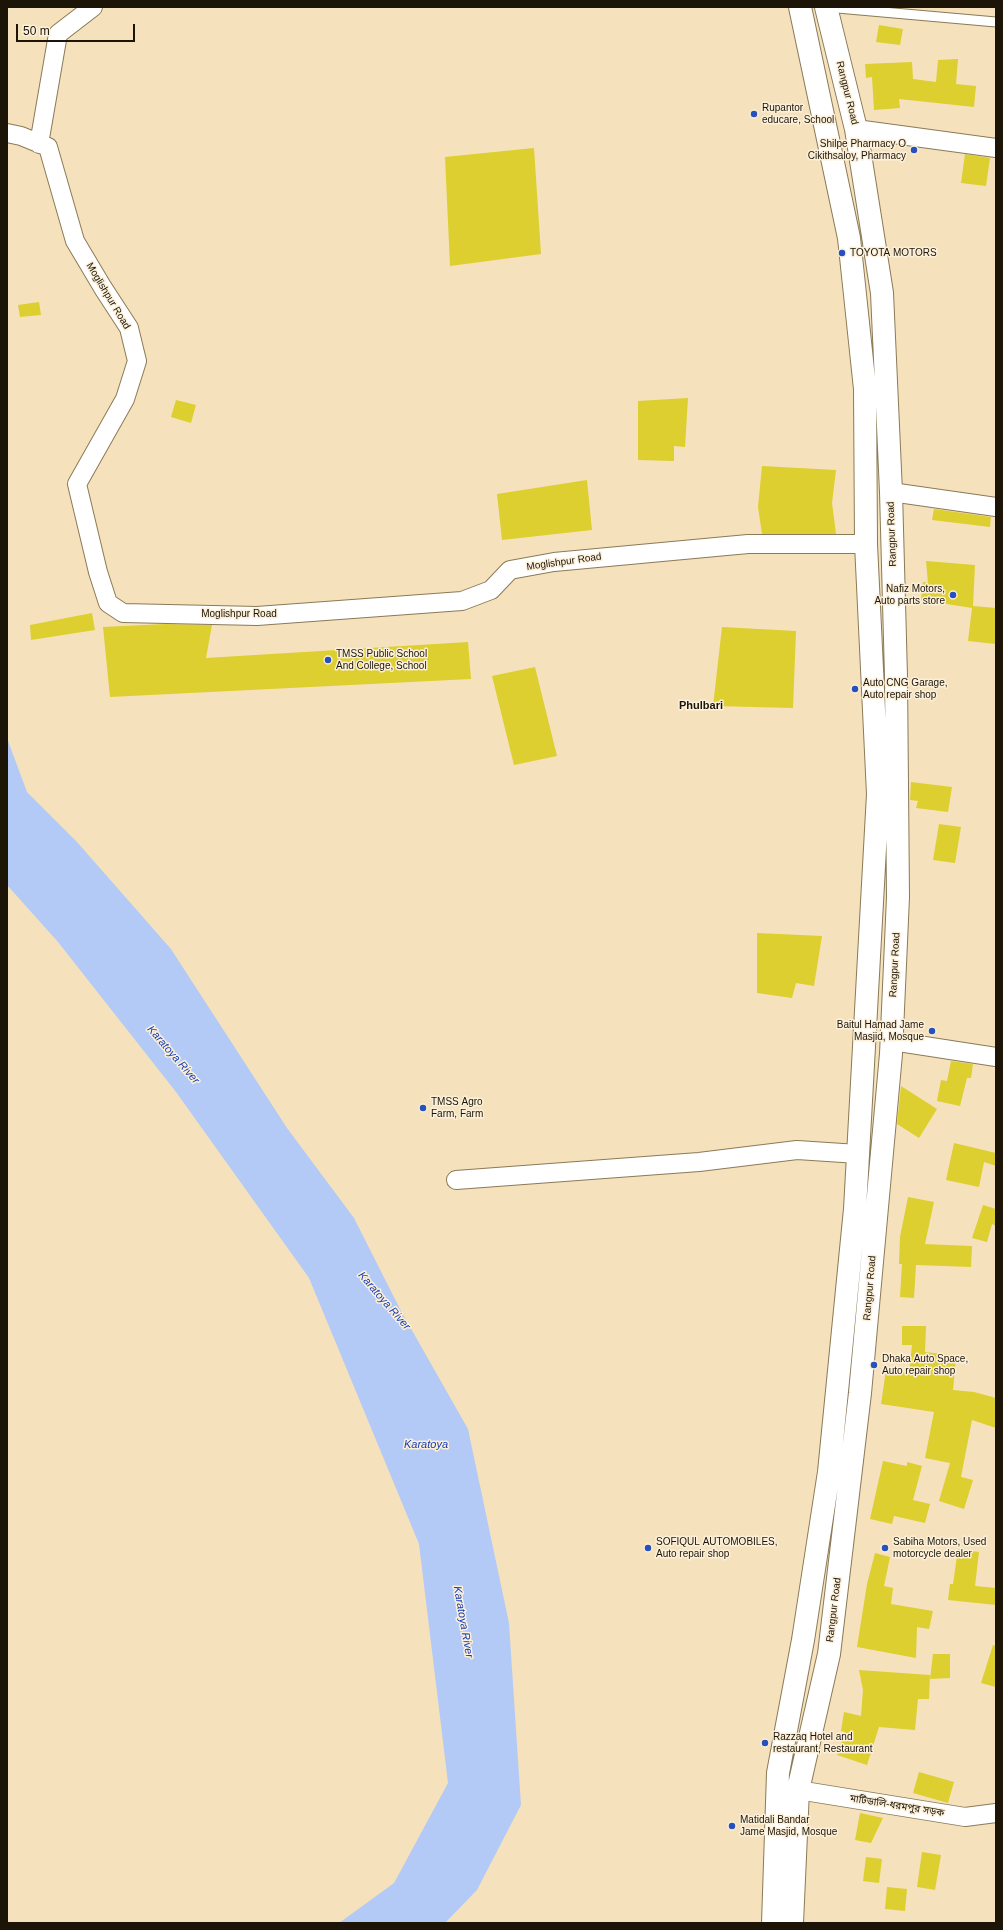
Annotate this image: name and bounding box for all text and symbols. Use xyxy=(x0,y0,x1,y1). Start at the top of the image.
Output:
scale bar xyxy=(18,16,137,42)
text: 50 m xyxy=(23,24,50,38)
street label: Rangpur Road xyxy=(833,60,861,126)
place label: Rupantor educare, School xyxy=(762,102,834,126)
marker: Rupantor educare, School xyxy=(749,109,759,119)
place label: Shilpe Pharmacy O Cikithsaloy, Pharmacy xyxy=(808,138,906,162)
marker: Shilpe Pharmacy O Cikithsaloy, Pharmacy xyxy=(909,145,919,155)
place label: TOYOTA MOTORS xyxy=(850,247,937,259)
marker: TOYOTA MOTORS xyxy=(837,248,847,258)
street label: Moglishpur Road xyxy=(83,261,133,331)
street label: Rangpur Road xyxy=(885,501,899,567)
street label: Moglishpur Road xyxy=(526,551,602,573)
place label: Nafiz Motors, Auto parts store xyxy=(874,583,945,606)
marker: Nafiz Motors, Auto parts store xyxy=(948,590,958,600)
street label: Moglishpur Road xyxy=(201,608,277,620)
place label: TMSS Public School And College, School xyxy=(336,648,427,672)
marker: TMSS Public School And College, School xyxy=(323,655,333,665)
place label: Auto CNG Garage, Auto repair shop xyxy=(863,677,947,700)
marker: Auto CNG Garage, Auto repair shop xyxy=(850,684,860,694)
district label: Phulbari xyxy=(679,699,723,713)
street label: Rangpur Road xyxy=(887,932,903,998)
place label: Baitul Hamad Jame Masjid, Mosque xyxy=(837,1019,924,1042)
water label: Karatoya River xyxy=(144,1023,202,1087)
marker: Baitul Hamad Jame Masjid, Mosque xyxy=(927,1026,937,1036)
place label: TMSS Agro Farm, Farm xyxy=(431,1096,483,1120)
marker: TMSS Agro Farm, Farm xyxy=(418,1103,428,1113)
street label: Rangpur Road xyxy=(861,1255,879,1321)
water label: Karatoya River xyxy=(355,1269,413,1333)
place label: Dhaka Auto Space, Auto repair shop xyxy=(882,1353,968,1376)
marker: Dhaka Auto Space, Auto repair shop xyxy=(869,1360,879,1370)
water label: Karatoya xyxy=(404,1438,448,1452)
place label: SOFIQUL AUTOMOBILES, Auto repair shop xyxy=(656,1536,778,1560)
place label: Sabiha Motors, Used motorcycle dealer xyxy=(893,1536,986,1560)
marker: SOFIQUL AUTOMOBILES, Auto repair shop xyxy=(643,1543,653,1553)
marker: Sabiha Motors, Used motorcycle dealer xyxy=(880,1543,890,1553)
street label: Rangpur Road xyxy=(824,1577,844,1643)
water label: Karatoya River xyxy=(450,1585,476,1659)
place label: Razzaq Hotel and restaurant, Restaurant xyxy=(773,1731,872,1754)
marker: Razzaq Hotel and restaurant, Restaurant xyxy=(760,1738,770,1748)
street label: মাটিডালি-ধরমপুর সড়ক xyxy=(849,1793,945,1819)
place label: Matidali Bandar Jame Masjid, Mosque xyxy=(740,1814,837,1838)
marker: Matidali Bandar Jame Masjid, Mosque xyxy=(727,1821,737,1831)

